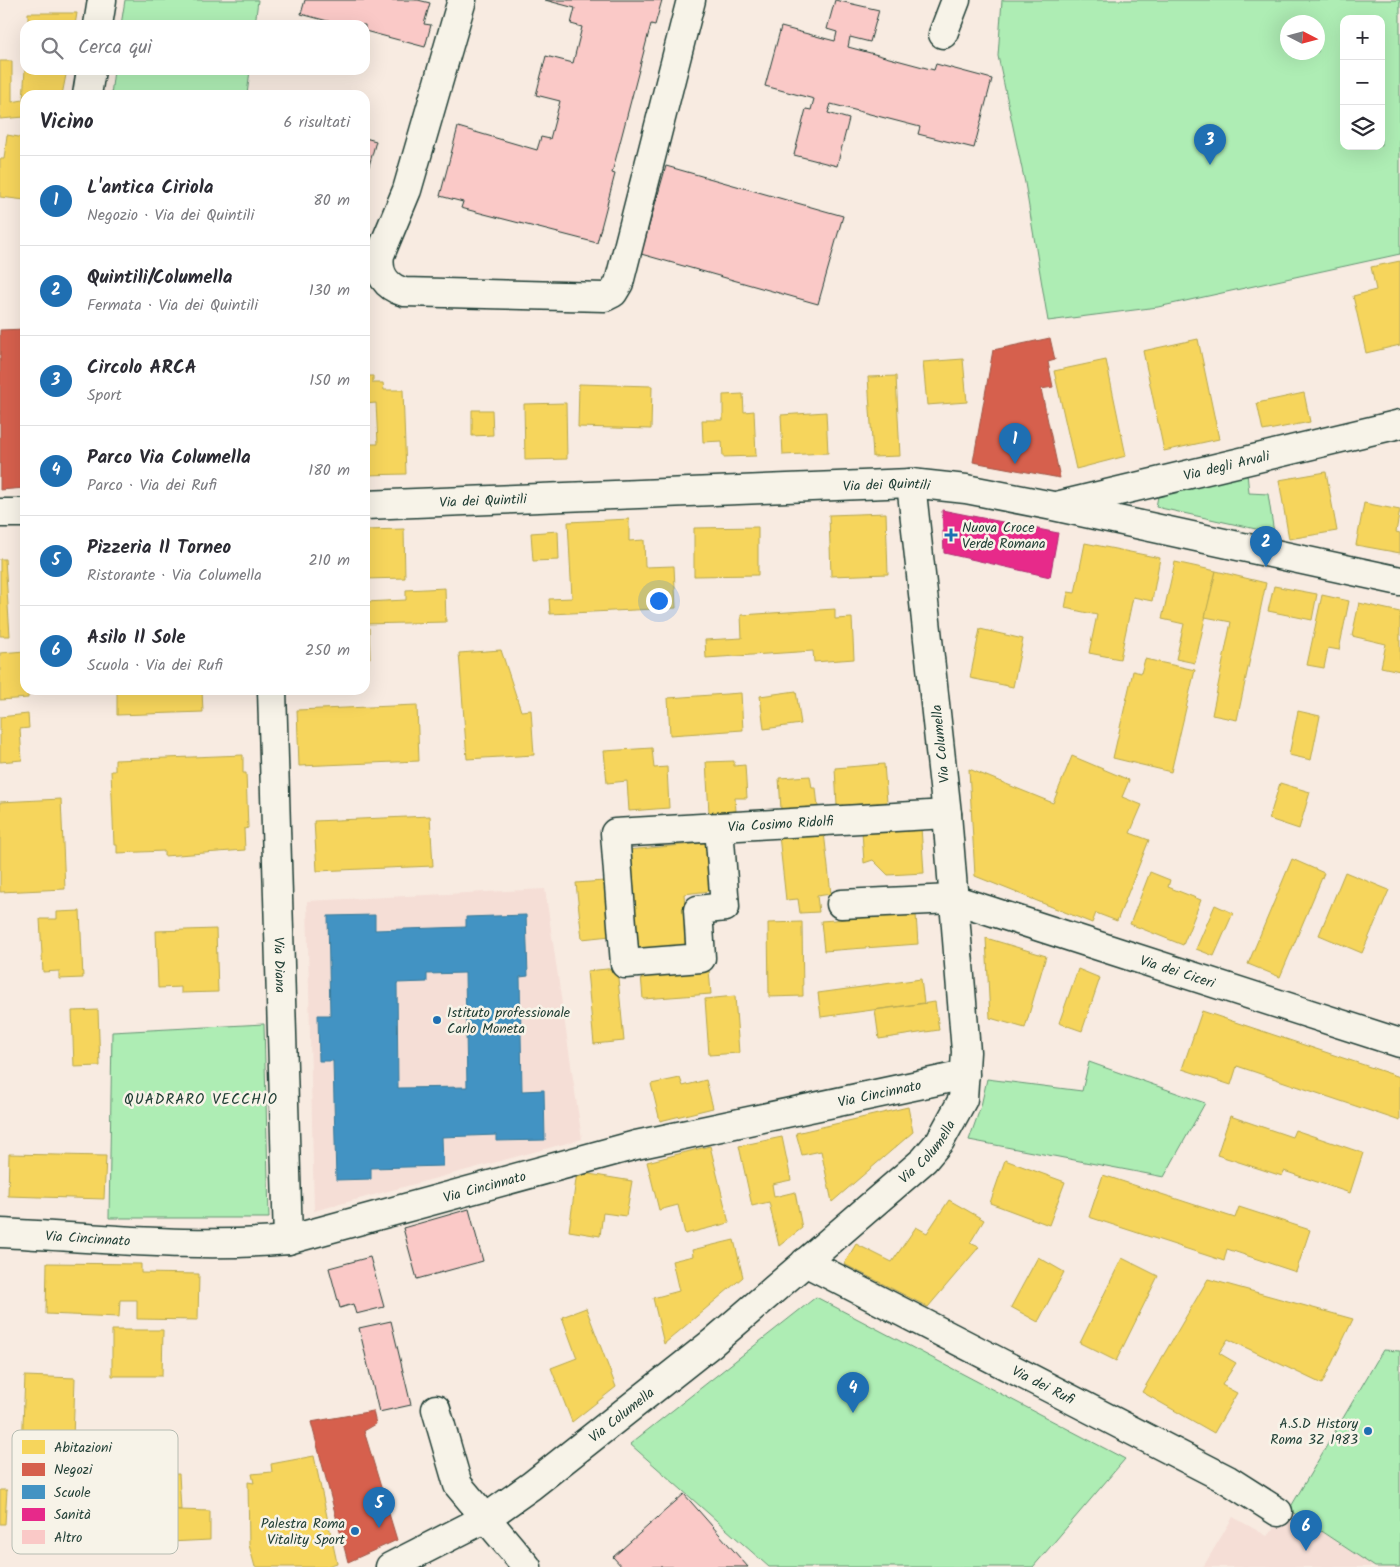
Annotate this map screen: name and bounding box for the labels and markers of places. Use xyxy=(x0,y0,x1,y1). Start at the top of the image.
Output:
pin: 3 xyxy=(1194,124,1226,165)
pin: 1 xyxy=(999,423,1031,464)
place label: Nuova Croce Verde Romana xyxy=(962,517,1046,555)
pin: 2 xyxy=(1250,526,1282,567)
marker: Nuova Croce Verde Romana xyxy=(944,528,958,542)
place label: Istituto professionale Carlo Moneta xyxy=(447,1002,571,1040)
marker: Istituto professionale Carlo Moneta xyxy=(431,1014,443,1026)
pin: 4 xyxy=(837,1372,869,1413)
place label: A.S.D History Roma 3Z 1983 xyxy=(1270,1413,1358,1451)
marker: A.S.D History Roma 3Z 1983 xyxy=(1362,1425,1374,1437)
pin: 5 xyxy=(363,1487,395,1528)
pin: 6 xyxy=(1290,1510,1322,1551)
place label: Palestra Roma Vitality Sport xyxy=(261,1513,346,1551)
marker: Palestra Roma Vitality Sport xyxy=(349,1525,361,1537)

